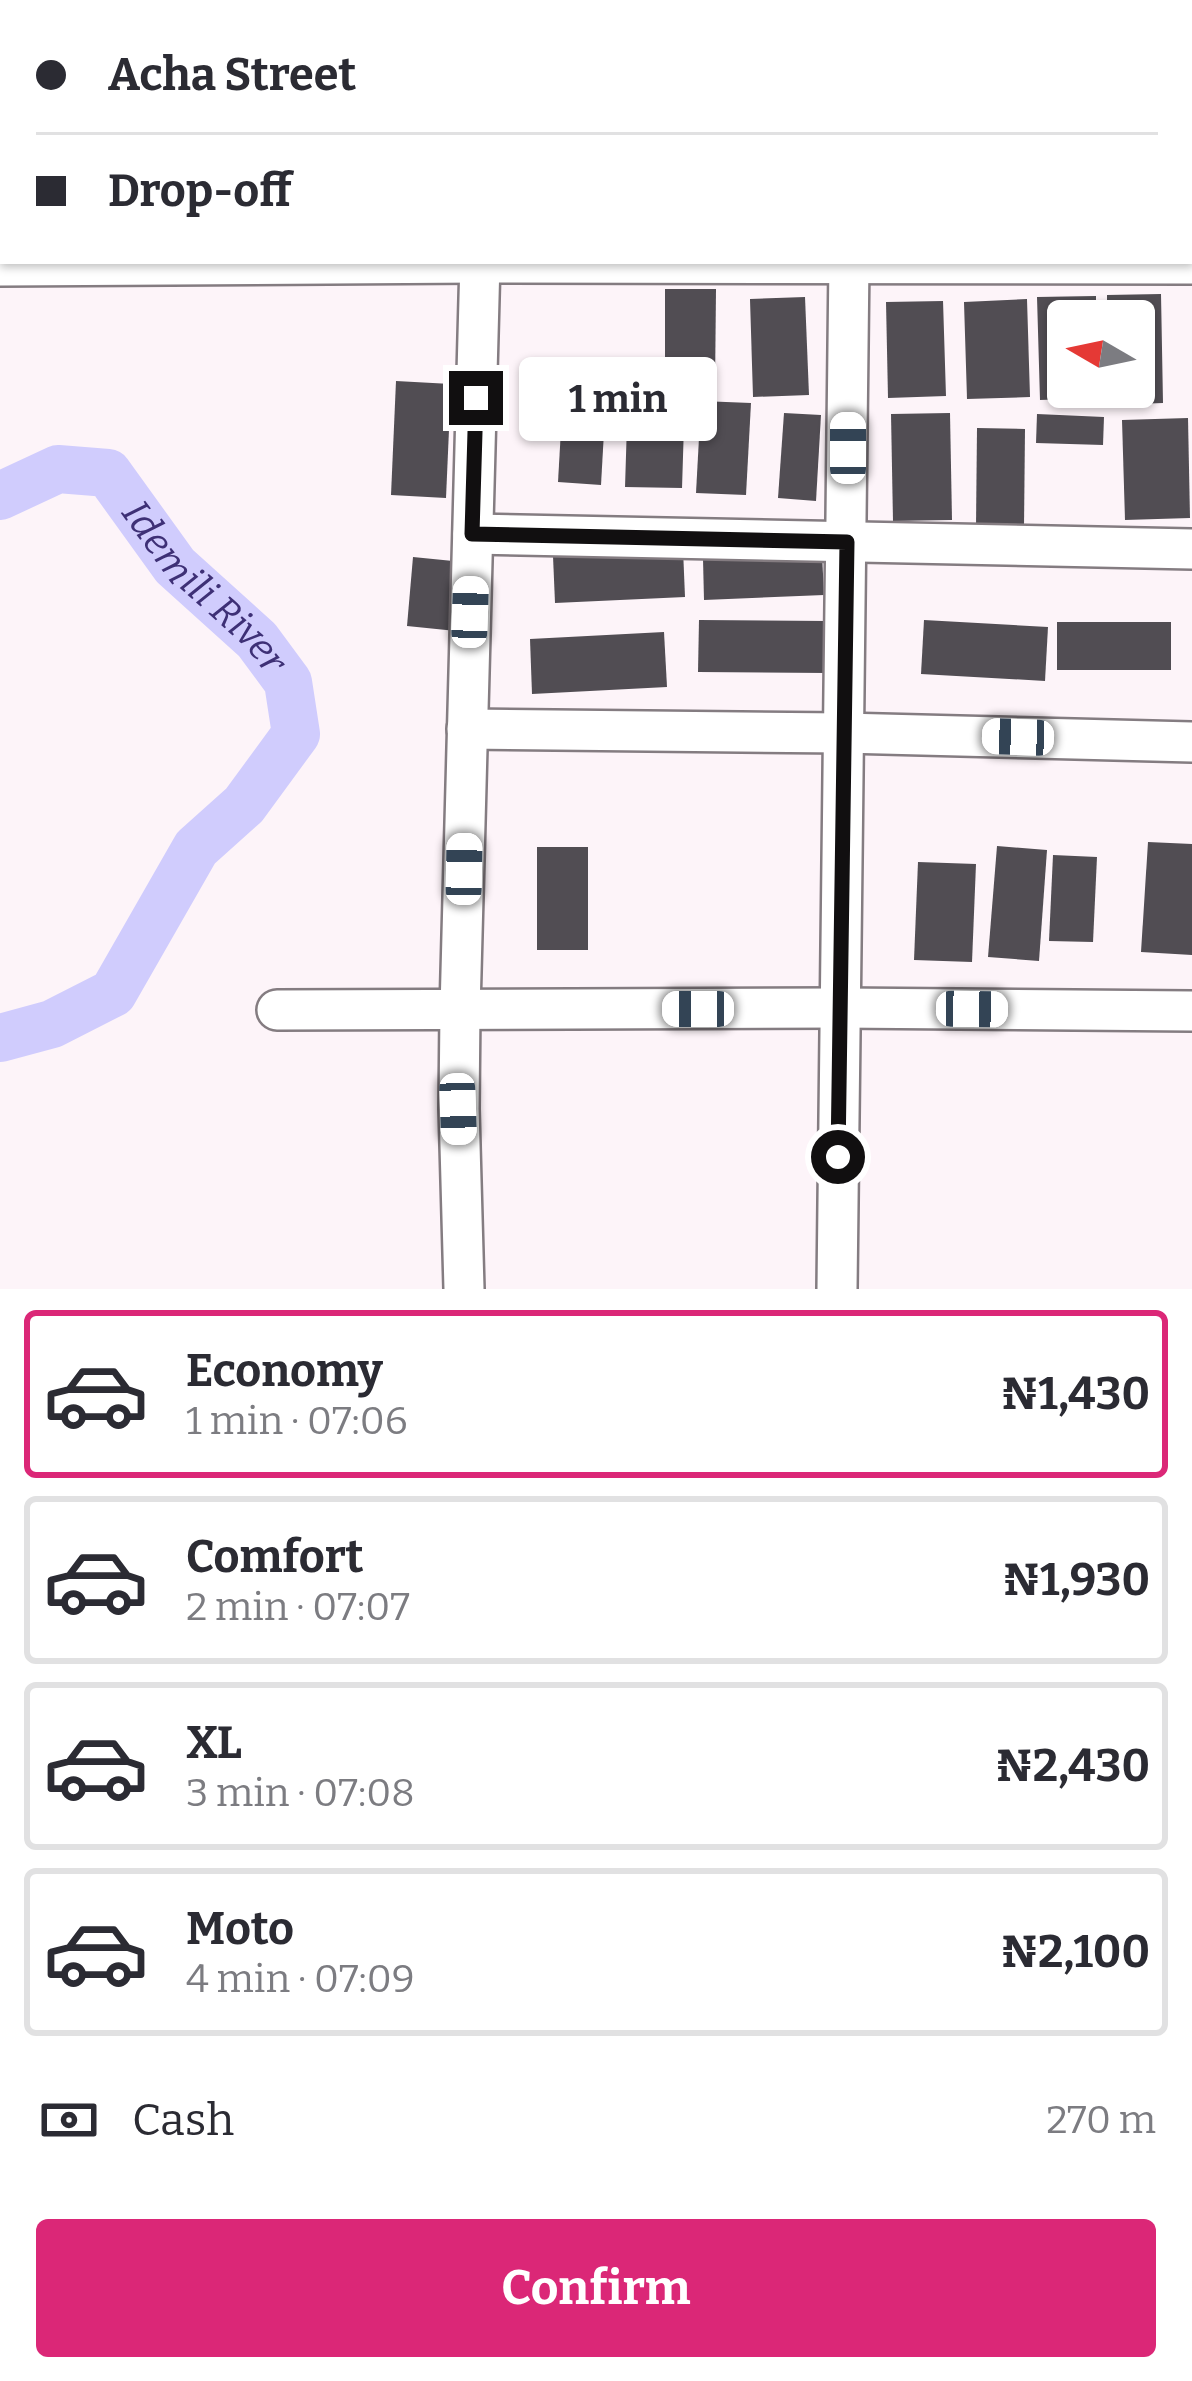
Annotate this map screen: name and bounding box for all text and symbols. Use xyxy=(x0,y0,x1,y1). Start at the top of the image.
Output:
text: Acha Street xyxy=(108,48,356,102)
text: Drop-off xyxy=(108,164,292,218)
north arrow xyxy=(1047,300,1155,408)
map controls xyxy=(1047,300,1155,408)
callout: 1 min xyxy=(518,356,716,440)
route end xyxy=(449,371,503,425)
text: 1 min xyxy=(569,376,667,422)
car xyxy=(830,412,866,484)
water label: Idemili River xyxy=(112,492,298,684)
car xyxy=(451,575,489,649)
car xyxy=(981,718,1055,756)
car xyxy=(445,833,483,905)
car xyxy=(936,990,1008,1028)
car xyxy=(662,991,734,1027)
car xyxy=(439,1072,477,1146)
route start xyxy=(811,1130,865,1184)
icon: car xyxy=(42,1340,150,1448)
text: Economy xyxy=(186,1344,383,1398)
text: ₦1,430 xyxy=(1001,1367,1150,1421)
text: 1 min · 07:06 xyxy=(186,1398,408,1444)
icon: car xyxy=(42,1526,150,1634)
text: Comfort xyxy=(186,1530,364,1584)
text: ₦1,930 xyxy=(1002,1553,1150,1607)
text: 2 min · 07:07 xyxy=(186,1584,410,1630)
icon: car xyxy=(42,1712,150,1820)
text: XL xyxy=(186,1716,242,1770)
text: ₦2,430 xyxy=(995,1739,1150,1793)
text: 3 min · 07:08 xyxy=(186,1770,415,1816)
icon: car xyxy=(42,1898,150,2006)
text: Moto xyxy=(186,1902,294,1956)
text: ₦2,100 xyxy=(1000,1925,1150,1979)
text: 4 min · 07:09 xyxy=(186,1956,415,2002)
icon: cash xyxy=(36,2087,102,2153)
text: Cash xyxy=(132,2093,234,2147)
text: 270 m xyxy=(1046,2097,1156,2143)
button: Confirm xyxy=(36,2219,1156,2357)

